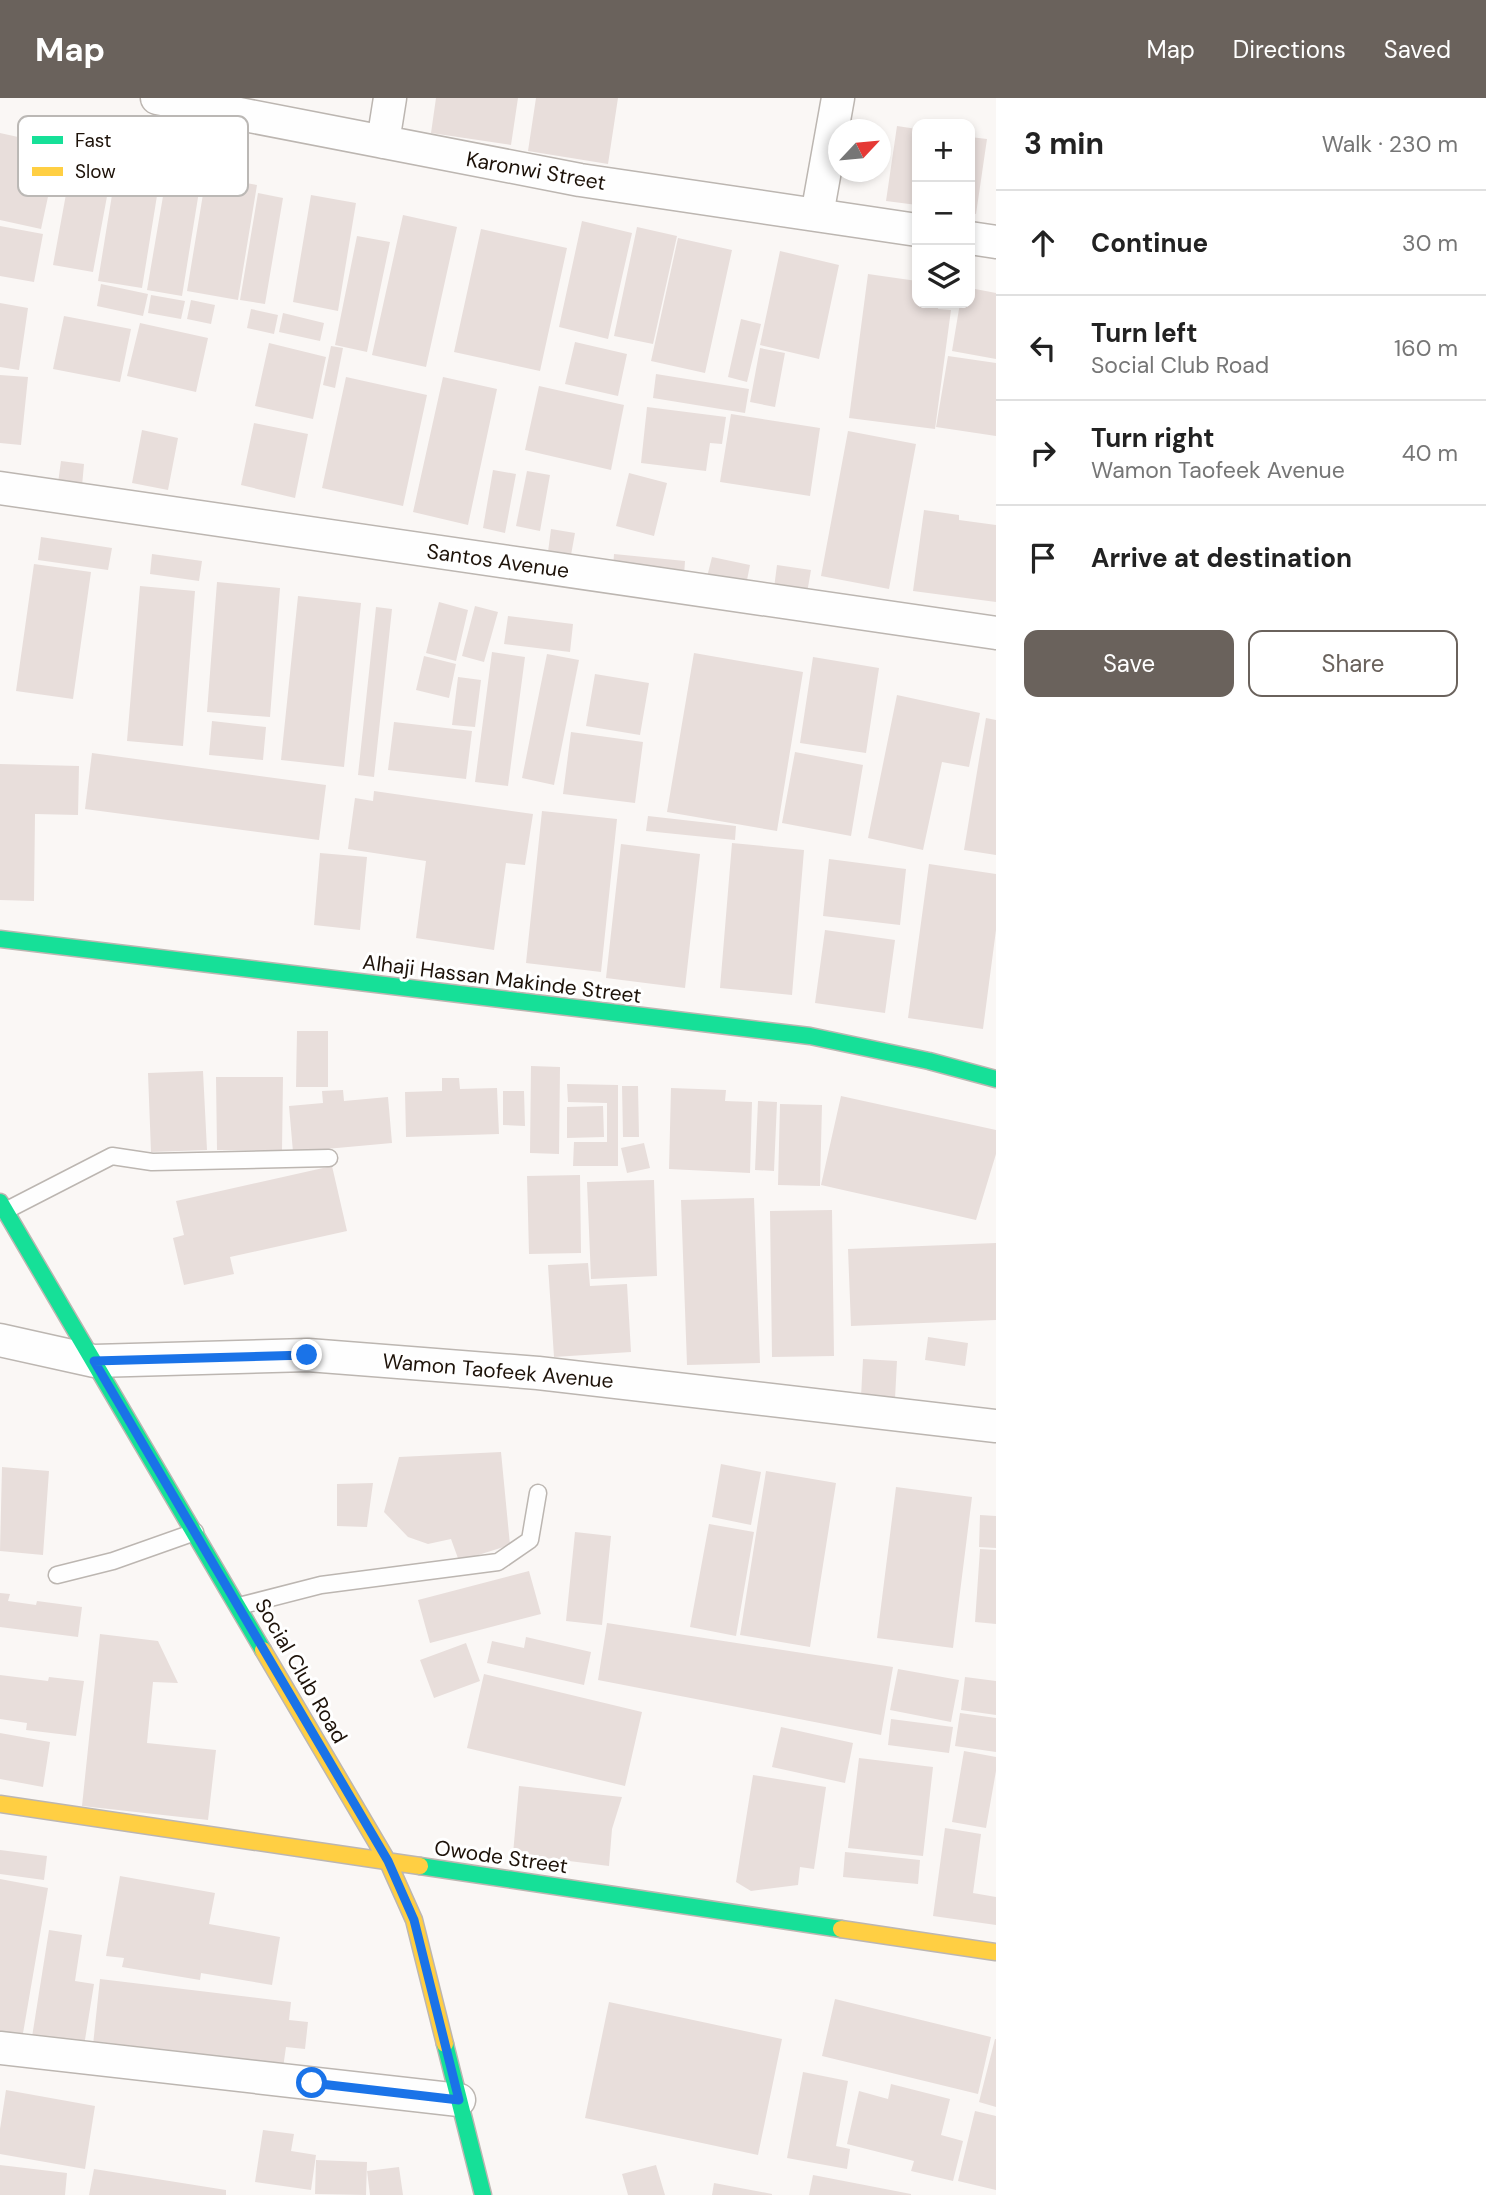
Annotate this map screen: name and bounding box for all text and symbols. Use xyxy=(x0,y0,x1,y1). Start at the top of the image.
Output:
text: Map xyxy=(35,28,105,71)
text: Map xyxy=(1147,34,1195,65)
text: Directions xyxy=(1233,34,1346,65)
text: Saved xyxy=(1384,34,1451,65)
legend xyxy=(18,116,248,196)
north arrow xyxy=(828,119,891,182)
map controls xyxy=(912,119,975,308)
button: + xyxy=(912,119,975,182)
text: 3 min xyxy=(1024,124,1104,163)
text: Fast xyxy=(75,128,111,153)
text: Walk · 230 m xyxy=(1322,129,1458,159)
street label: Karonwi Street xyxy=(464,145,608,197)
text: Slow xyxy=(75,159,116,184)
button: − xyxy=(912,182,975,245)
icon: ahead xyxy=(1024,224,1062,262)
text: Continue xyxy=(1091,226,1208,260)
text: 30 m xyxy=(1402,228,1458,258)
button: layers xyxy=(912,245,975,308)
text: Turn left xyxy=(1091,316,1198,350)
icon: left xyxy=(1024,329,1062,367)
text: 160 m xyxy=(1394,333,1458,363)
text: Social Club Road xyxy=(1091,350,1269,380)
text: Turn right xyxy=(1091,421,1215,455)
icon: right xyxy=(1024,434,1062,472)
text: 40 m xyxy=(1402,438,1458,468)
text: Wamon Taofeek Avenue xyxy=(1091,455,1345,485)
street label: Santos Avenue xyxy=(425,537,571,585)
icon: arrive xyxy=(1024,539,1062,577)
text: Arrive at destination xyxy=(1091,541,1352,575)
button: Save xyxy=(1024,630,1234,697)
button: Share xyxy=(1248,630,1458,697)
street label: Alhaji Hassan Makinde Street xyxy=(361,948,643,1010)
route end xyxy=(291,1339,322,1370)
street label: Wamon Taofeek Avenue xyxy=(381,1347,615,1395)
street label: Social Club Road xyxy=(248,1594,354,1748)
street label: Owode Street xyxy=(432,1834,570,1880)
route start xyxy=(296,2067,327,2098)

